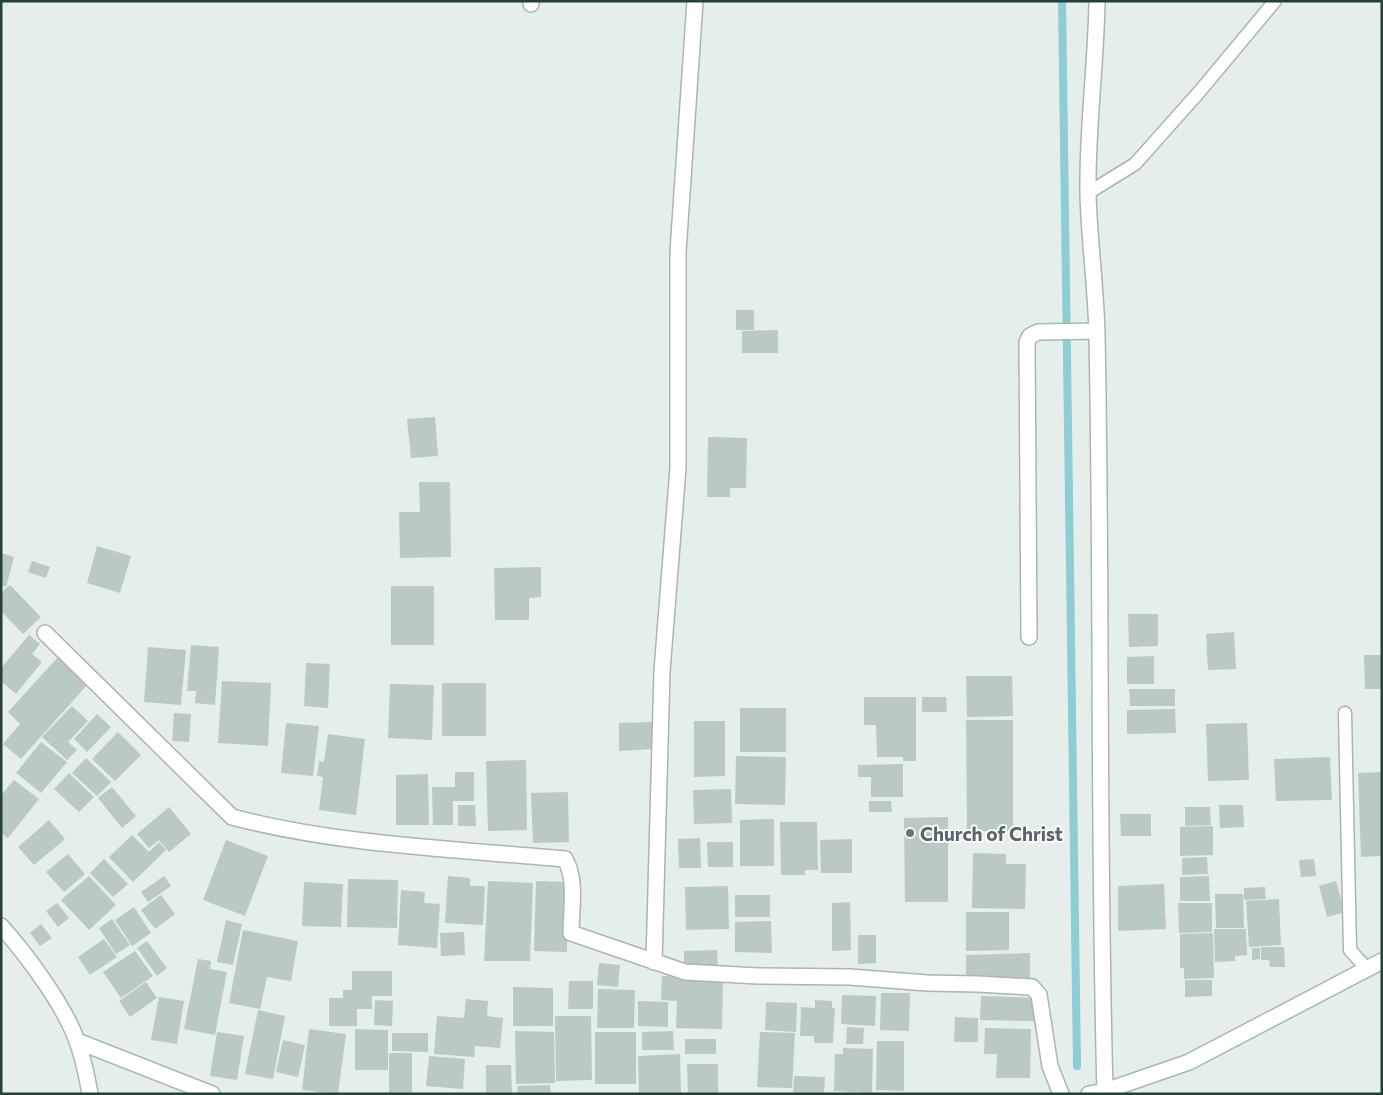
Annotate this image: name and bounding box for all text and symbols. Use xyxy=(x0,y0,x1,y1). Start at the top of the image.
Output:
place label: Church of Christ xyxy=(920,822,1063,845)
marker: Church of Christ xyxy=(904,827,916,839)

